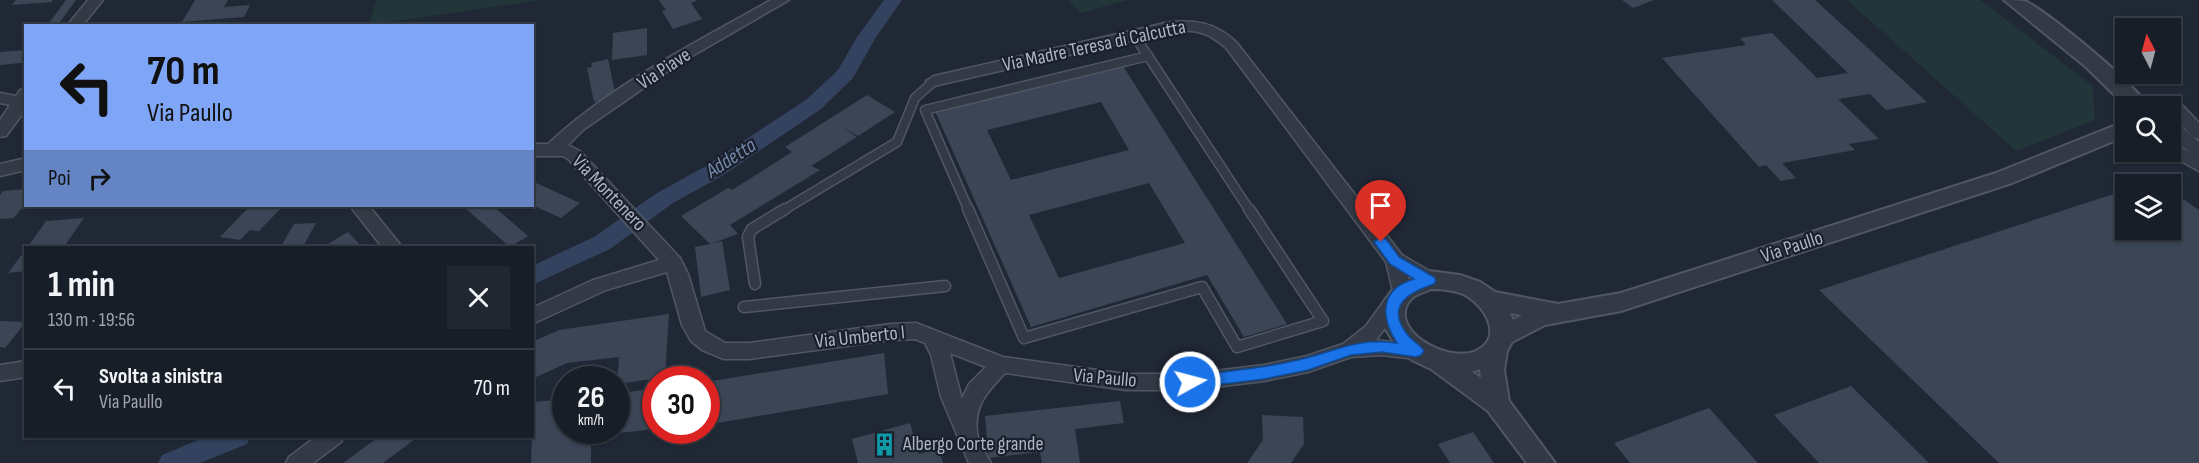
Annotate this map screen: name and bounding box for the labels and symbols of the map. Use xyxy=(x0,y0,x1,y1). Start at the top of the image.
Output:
street label: Via Madre Teresa di Calcutta xyxy=(1000,15,1188,77)
north arrow xyxy=(2115,18,2181,84)
street label: Via Piave xyxy=(633,43,695,95)
water label: Addetta xyxy=(700,132,761,184)
street label: Via Montenero xyxy=(567,150,651,236)
pin xyxy=(1355,180,1406,242)
street label: Via Paullo xyxy=(1758,226,1826,268)
street label: Via Umberto I xyxy=(814,320,906,354)
position arrow xyxy=(1158,350,1222,414)
street label: Via Paullo xyxy=(1072,363,1138,393)
speed limit sign: 30 xyxy=(642,366,720,444)
building icon: Albergo Corte grande xyxy=(872,431,898,457)
place label: Albergo Corte grande xyxy=(902,432,1043,456)

